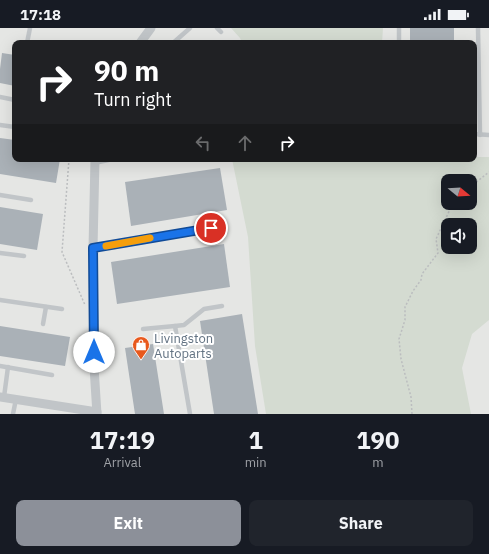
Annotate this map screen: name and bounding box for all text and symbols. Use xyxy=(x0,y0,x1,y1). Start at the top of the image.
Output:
text: 17:18 xyxy=(20,5,61,24)
text: 90 m xyxy=(94,52,159,89)
icon: right xyxy=(28,56,80,108)
text: Turn right xyxy=(94,88,172,111)
icon: left xyxy=(192,132,214,154)
icon: ahead xyxy=(234,132,256,154)
icon: right xyxy=(276,132,298,154)
north arrow xyxy=(441,174,477,210)
map controls xyxy=(441,174,477,254)
pin xyxy=(194,211,228,245)
icon: arrive xyxy=(200,217,222,239)
button: sound xyxy=(441,218,477,254)
place label: Livingston Autoparts xyxy=(154,330,213,362)
position arrow xyxy=(73,331,115,373)
shop icon: Livingston Autoparts xyxy=(131,335,151,360)
text: 17:19 xyxy=(90,424,155,456)
text: 1 xyxy=(248,424,263,456)
text: 190 xyxy=(356,424,399,456)
text: Arrival xyxy=(103,454,141,471)
text: min xyxy=(245,454,267,471)
text: m xyxy=(372,454,383,471)
button: Exit xyxy=(16,500,241,546)
button: Share xyxy=(249,500,473,546)

